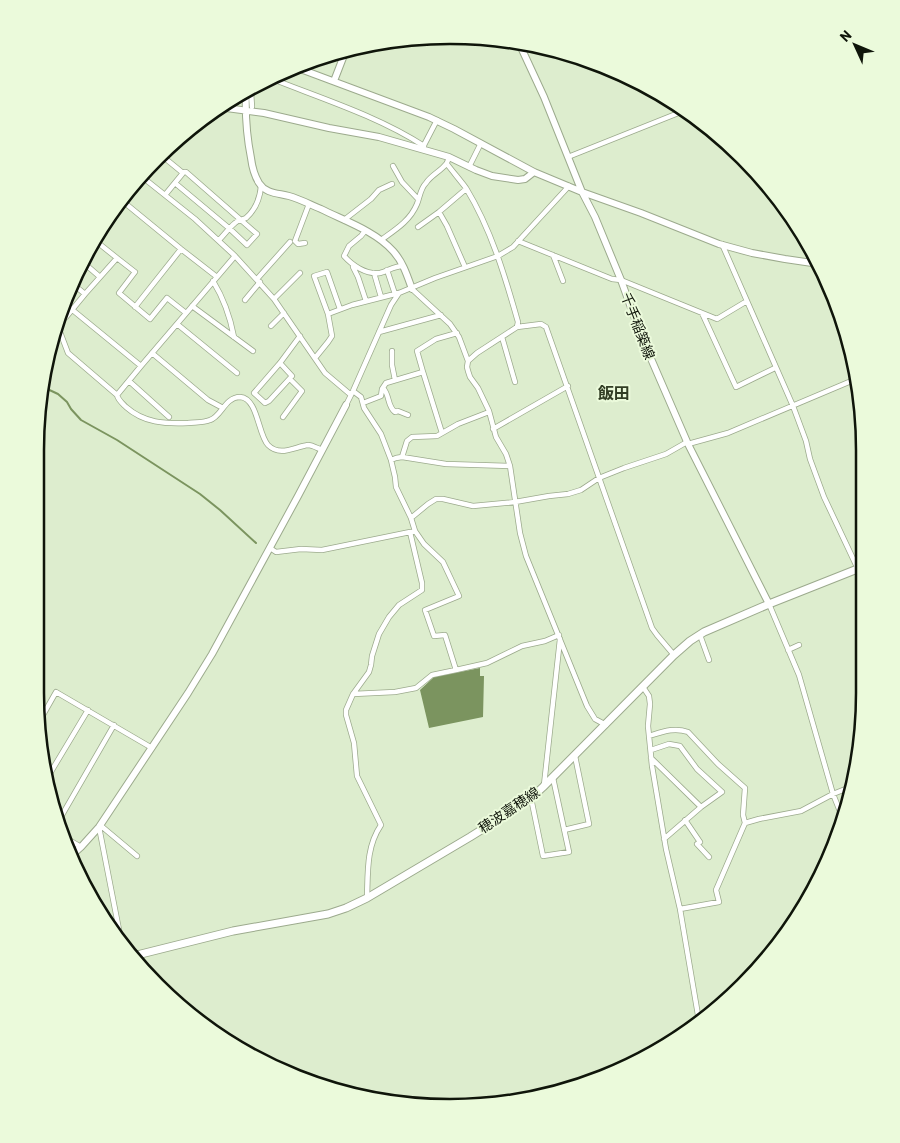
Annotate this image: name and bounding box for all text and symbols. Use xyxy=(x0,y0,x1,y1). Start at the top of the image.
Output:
north arrow xyxy=(830,20,880,70)
text: N xyxy=(836,26,855,45)
street label: 千手稲築線 xyxy=(618,290,659,362)
district label: 飯田 xyxy=(597,383,630,402)
street label: 穂波嘉穂線 xyxy=(475,783,542,836)

